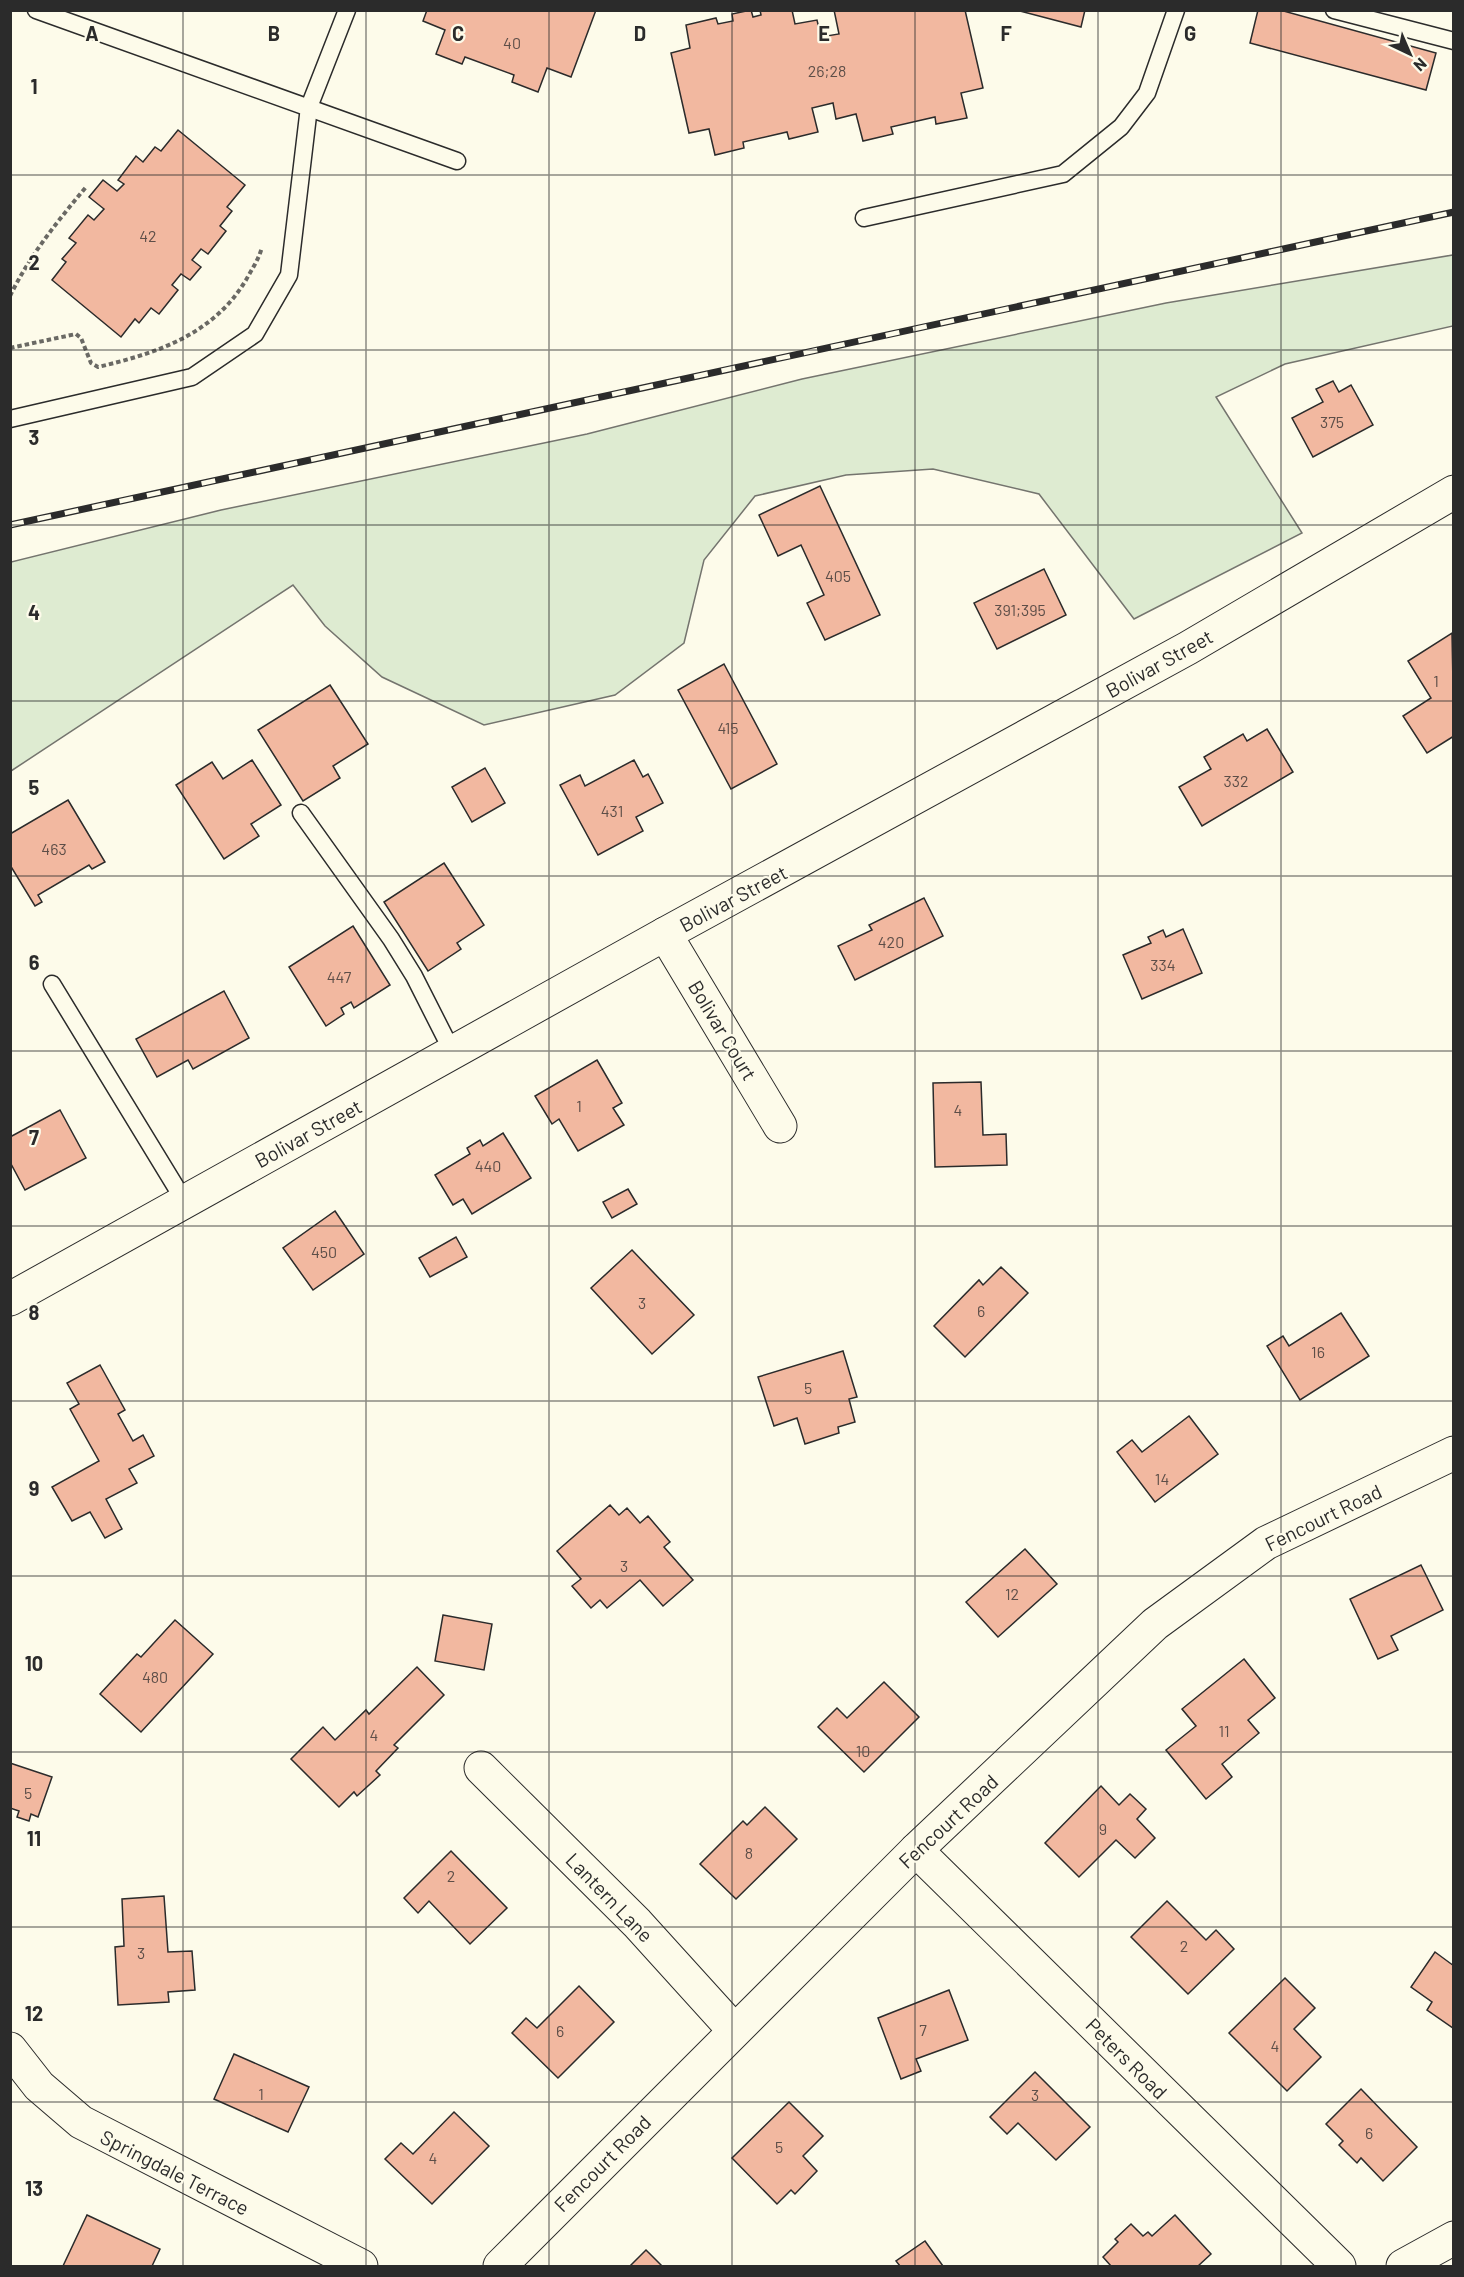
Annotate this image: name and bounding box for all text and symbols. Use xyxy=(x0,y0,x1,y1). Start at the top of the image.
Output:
text: A xyxy=(85,21,99,45)
text: B xyxy=(268,21,280,45)
text: C xyxy=(452,21,464,45)
text: D xyxy=(634,21,646,45)
text: E xyxy=(818,21,830,45)
text: F xyxy=(1000,21,1012,45)
text: G xyxy=(1184,21,1196,45)
north arrow xyxy=(1380,24,1440,84)
house number: 40 xyxy=(503,33,521,52)
text: N xyxy=(1410,55,1431,76)
house number: 26;28 xyxy=(808,61,846,80)
text: 1 xyxy=(30,74,38,98)
house number: 42 xyxy=(139,226,157,245)
text: 2 xyxy=(28,250,40,274)
house number: 375 xyxy=(1320,412,1344,431)
text: 3 xyxy=(29,425,39,449)
house number: 405 xyxy=(825,566,851,585)
text: 4 xyxy=(28,600,40,624)
house number: 391;395 xyxy=(994,600,1046,619)
street label: Bolivar Street xyxy=(1101,624,1217,702)
house number: 1 xyxy=(1433,671,1439,690)
house number: 415 xyxy=(717,718,739,737)
house number: 332 xyxy=(1223,771,1249,790)
text: 5 xyxy=(29,775,40,799)
house number: 431 xyxy=(601,801,623,820)
house number: 463 xyxy=(41,839,67,858)
street label: Bolivar Street xyxy=(675,860,791,936)
house number: 420 xyxy=(878,932,904,951)
text: 6 xyxy=(29,950,40,974)
house number: 334 xyxy=(1150,955,1176,974)
house number: 447 xyxy=(327,967,352,986)
street label: Bolivar Court xyxy=(684,976,762,1084)
street label: Bolivar Street xyxy=(250,1094,366,1172)
house number: 1 xyxy=(576,1096,582,1115)
house number: 4 xyxy=(954,1100,962,1119)
text: 7 xyxy=(29,1125,39,1149)
house number: 440 xyxy=(475,1156,501,1175)
house number: 450 xyxy=(311,1242,337,1261)
house number: 3 xyxy=(638,1293,646,1312)
text: 8 xyxy=(29,1300,40,1324)
house number: 6 xyxy=(977,1301,985,1320)
house number: 16 xyxy=(1311,1342,1325,1361)
house number: 5 xyxy=(804,1378,812,1397)
house number: 14 xyxy=(1155,1469,1169,1488)
text: 9 xyxy=(29,1476,39,1500)
street label: Fencourt Road xyxy=(1261,1478,1385,1556)
house number: 3 xyxy=(620,1556,628,1575)
house number: 12 xyxy=(1005,1584,1019,1603)
text: 10 xyxy=(25,1651,43,1675)
house number: 480 xyxy=(142,1667,168,1686)
house number: 11 xyxy=(1218,1721,1230,1740)
house number: 4 xyxy=(370,1725,378,1744)
house number: 10 xyxy=(856,1741,870,1760)
street label: Fencourt Road xyxy=(893,1769,1003,1873)
house number: 5 xyxy=(24,1783,32,1802)
house number: 9 xyxy=(1099,1819,1107,1838)
text: 11 xyxy=(27,1826,41,1850)
house number: 8 xyxy=(745,1843,753,1862)
street label: Lantern Lane xyxy=(561,1847,659,1947)
house number: 2 xyxy=(447,1866,455,1885)
house number: 2 xyxy=(1180,1936,1188,1955)
house number: 3 xyxy=(137,1943,145,1962)
text: 12 xyxy=(25,2001,43,2025)
street label: Peters Road xyxy=(1081,2012,1173,2104)
house number: 7 xyxy=(919,2020,927,2039)
house number: 6 xyxy=(556,2021,564,2040)
house number: 4 xyxy=(1271,2036,1279,2055)
house number: 1 xyxy=(258,2084,264,2103)
house number: 3 xyxy=(1031,2085,1039,2104)
street label: Fencourt Road xyxy=(549,2110,655,2216)
house number: 6 xyxy=(1365,2123,1373,2142)
street label: Springdale Terrace xyxy=(97,2124,253,2220)
house number: 5 xyxy=(775,2137,783,2156)
house number: 4 xyxy=(429,2148,437,2167)
text: 13 xyxy=(25,2176,43,2200)

